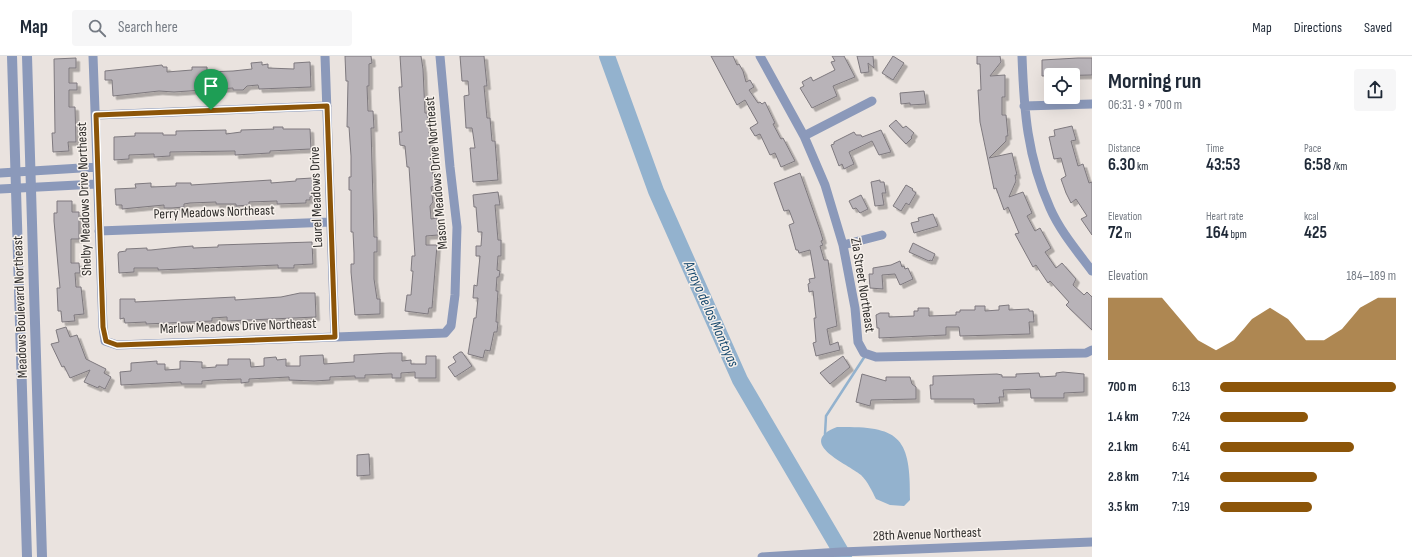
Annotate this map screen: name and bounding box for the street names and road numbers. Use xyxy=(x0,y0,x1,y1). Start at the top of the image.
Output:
street label: Mason Meadows Drive Northeast xyxy=(421,96,451,250)
street label: Shelby Meadows Drive Northeast xyxy=(73,122,95,276)
street label: Laurel Meadows Drive xyxy=(306,146,326,248)
street label: Perry Meadows Northeast xyxy=(153,201,275,223)
street label: Meadows Boulevard Northeast xyxy=(9,236,31,378)
street label: Zia Street Northeast xyxy=(847,237,879,333)
street label: Marlow Meadows Drive Northeast xyxy=(159,315,317,337)
street label: 28th Avenue Northeast xyxy=(872,524,982,544)

